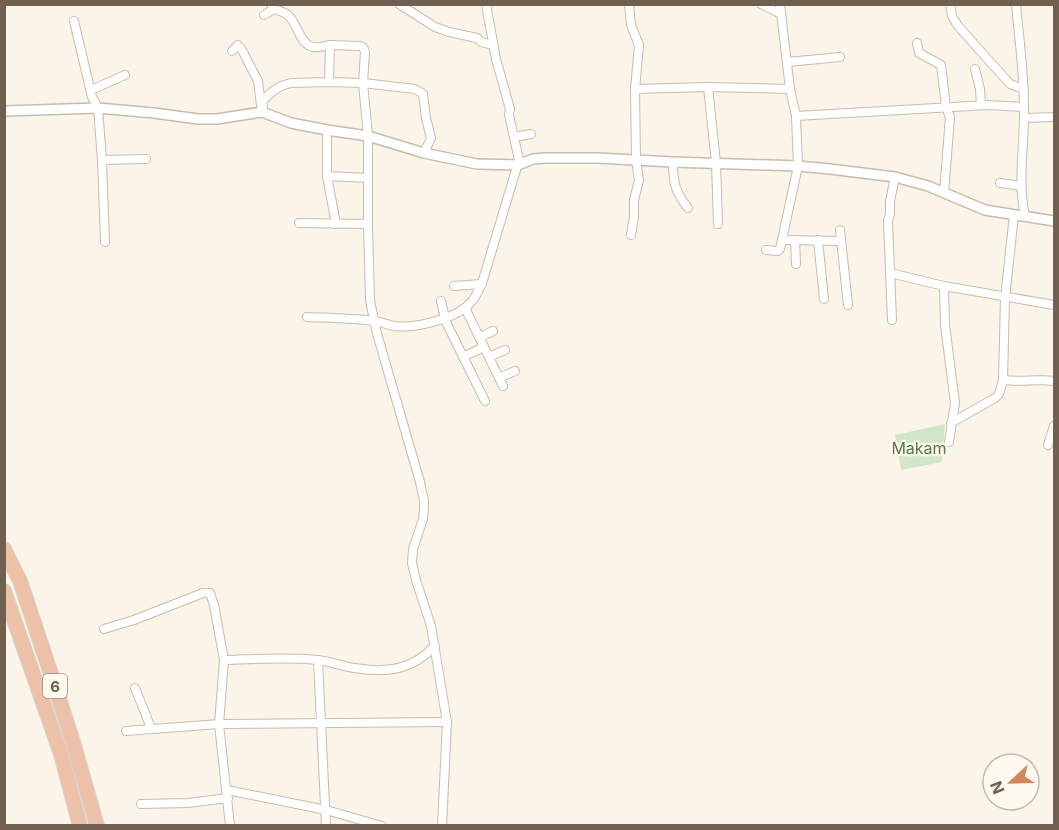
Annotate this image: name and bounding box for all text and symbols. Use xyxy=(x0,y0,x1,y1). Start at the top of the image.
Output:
park label: Makam xyxy=(891,438,947,458)
road number: 6 xyxy=(43,674,67,698)
north arrow xyxy=(981,752,1041,812)
text: N xyxy=(986,778,1009,797)

